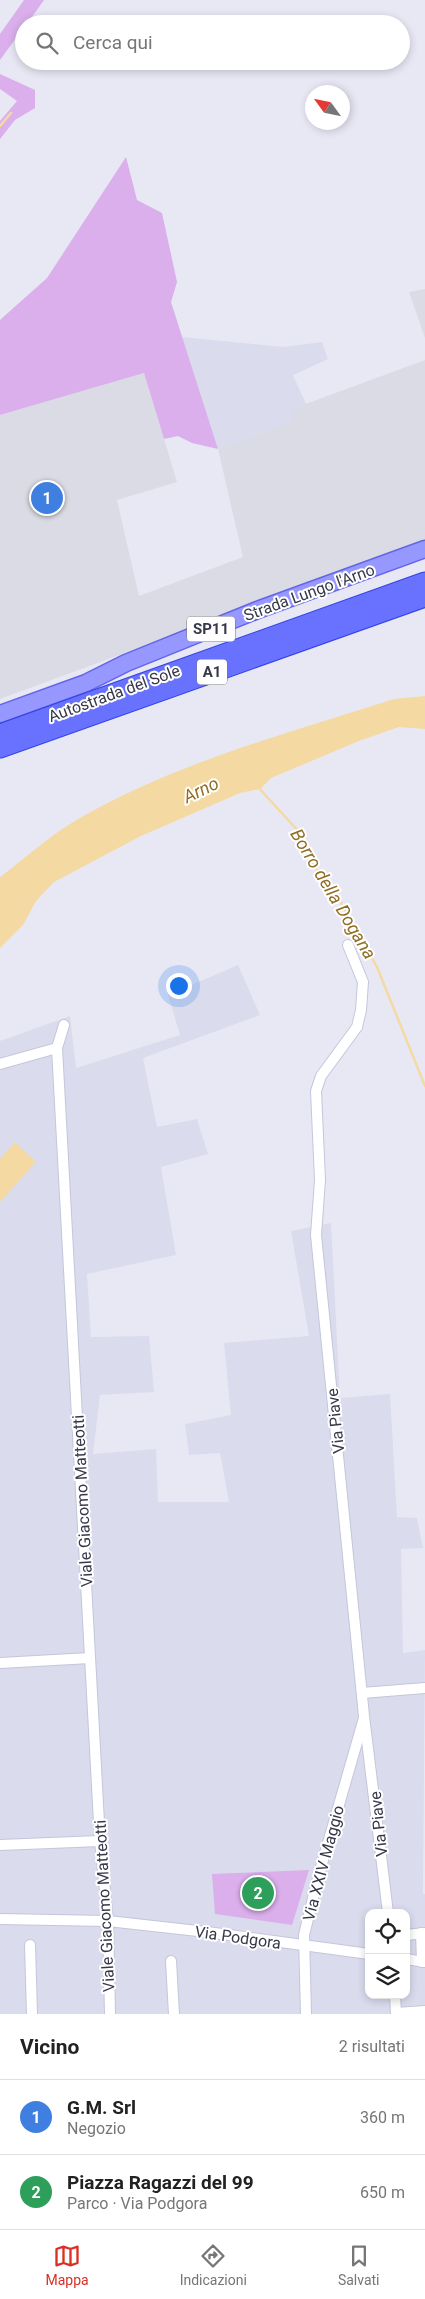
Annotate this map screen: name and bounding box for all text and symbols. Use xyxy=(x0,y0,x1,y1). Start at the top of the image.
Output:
search box xyxy=(15,15,410,70)
icon: search xyxy=(33,29,61,57)
text: Cerca qui xyxy=(73,31,153,54)
north arrow xyxy=(305,85,350,130)
pin: 1 xyxy=(31,479,63,517)
street label: Strada Lungo l'Arno xyxy=(241,560,377,625)
road number: SP11 xyxy=(187,616,235,642)
road number: A1 xyxy=(197,660,227,684)
street label: Autostrada del Sole xyxy=(46,661,183,726)
water label: Arno xyxy=(179,772,222,808)
water label: Borro della Dogana xyxy=(286,825,381,963)
your location xyxy=(166,973,192,999)
street label: Via Piave xyxy=(323,1387,348,1454)
street label: Viale Giacomo Matteotti xyxy=(69,1414,96,1588)
street label: Via Piave xyxy=(366,1790,391,1857)
street label: Via XXIV Maggio xyxy=(299,1803,348,1923)
street label: Viale Giacomo Matteotti xyxy=(91,1819,118,1993)
pin: 2 xyxy=(242,1874,274,1912)
map controls xyxy=(365,1909,410,1999)
button: locate xyxy=(365,1909,410,1954)
street label: Via Podgora xyxy=(194,1922,282,1953)
button: layers xyxy=(365,1954,410,1999)
text: Vicino xyxy=(20,2035,79,2059)
text: 2 risultati xyxy=(339,2037,405,2056)
text: G.M. Srl xyxy=(67,2096,136,2119)
text: 1 xyxy=(31,2108,41,2127)
text: 360 m xyxy=(360,2108,405,2127)
text: Negozio xyxy=(67,2119,126,2138)
text: Piazza Ragazzi del 99 xyxy=(67,2171,254,2194)
text: 2 xyxy=(31,2183,41,2202)
text: 650 m xyxy=(360,2183,405,2202)
text: Parco · Via Podgora xyxy=(67,2194,207,2213)
tab: Mappa xyxy=(45,2242,89,2288)
tab: Indicazioni xyxy=(180,2242,247,2288)
tab: Salvati xyxy=(338,2242,380,2288)

